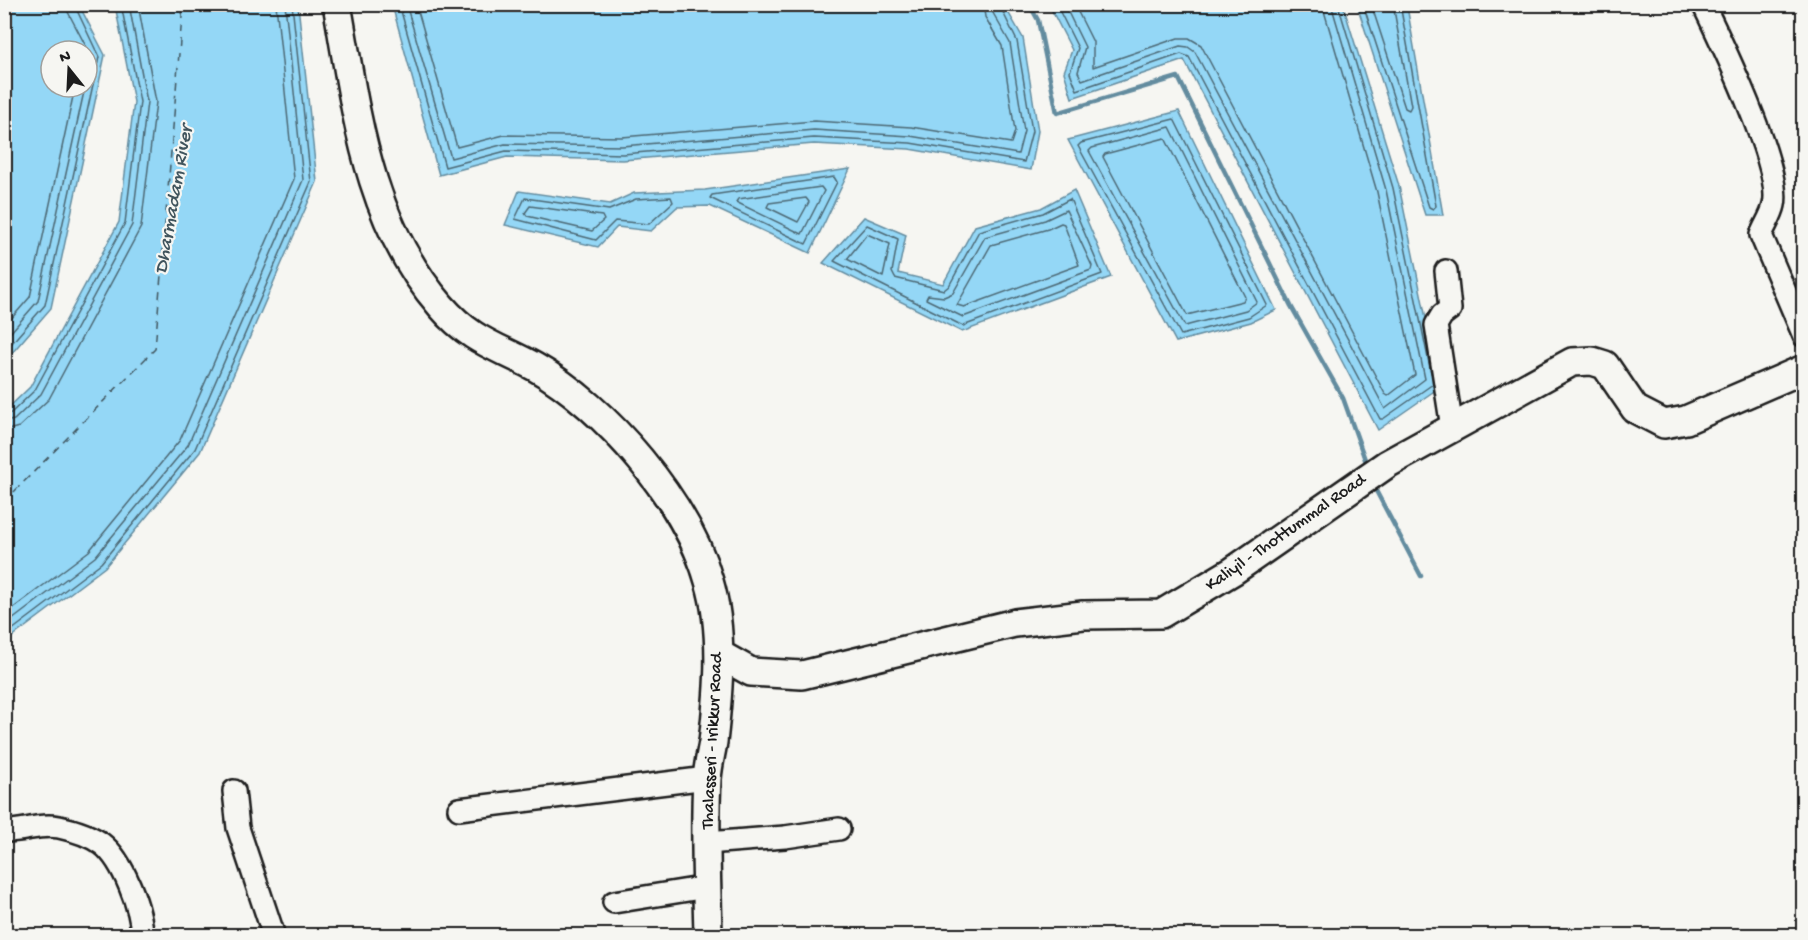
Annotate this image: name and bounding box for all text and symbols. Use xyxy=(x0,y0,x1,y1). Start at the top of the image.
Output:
north arrow xyxy=(39,39,99,99)
text: N xyxy=(58,47,74,69)
water label: Dharmadam River xyxy=(151,120,200,276)
street label: Kaliyil - Thottummal Road xyxy=(1202,469,1371,596)
street label: Thalasseri - Irikkur Road xyxy=(698,651,728,831)

